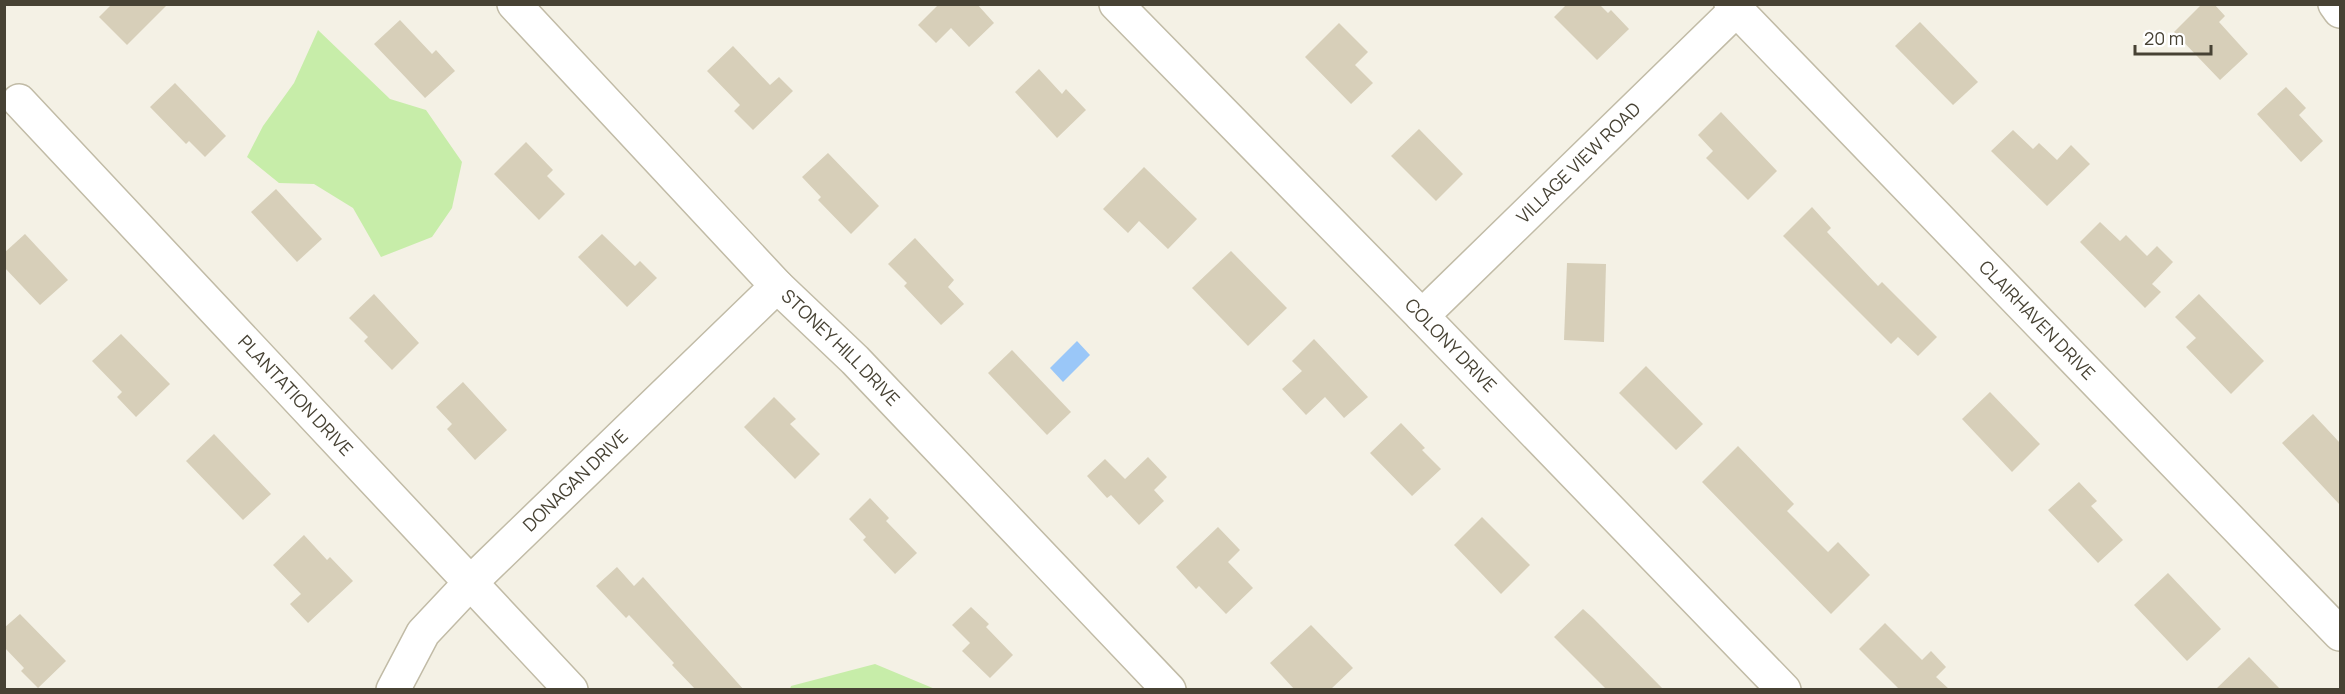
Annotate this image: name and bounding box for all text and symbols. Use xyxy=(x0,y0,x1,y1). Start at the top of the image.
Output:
scale bar xyxy=(2135,18,2212,56)
text: 20 m xyxy=(2144,26,2184,50)
street label: VILLAGE VIEW ROAD xyxy=(1511,96,1645,228)
street label: CLAIRHAVEN DRIVE xyxy=(1974,255,2101,385)
street label: STONEY HILL DRIVE xyxy=(777,283,905,411)
street label: COLONY DRIVE xyxy=(1400,293,1502,397)
street label: PLANTATION DRIVE xyxy=(233,330,359,461)
street label: DONAGAN DRIVE xyxy=(517,424,633,536)

